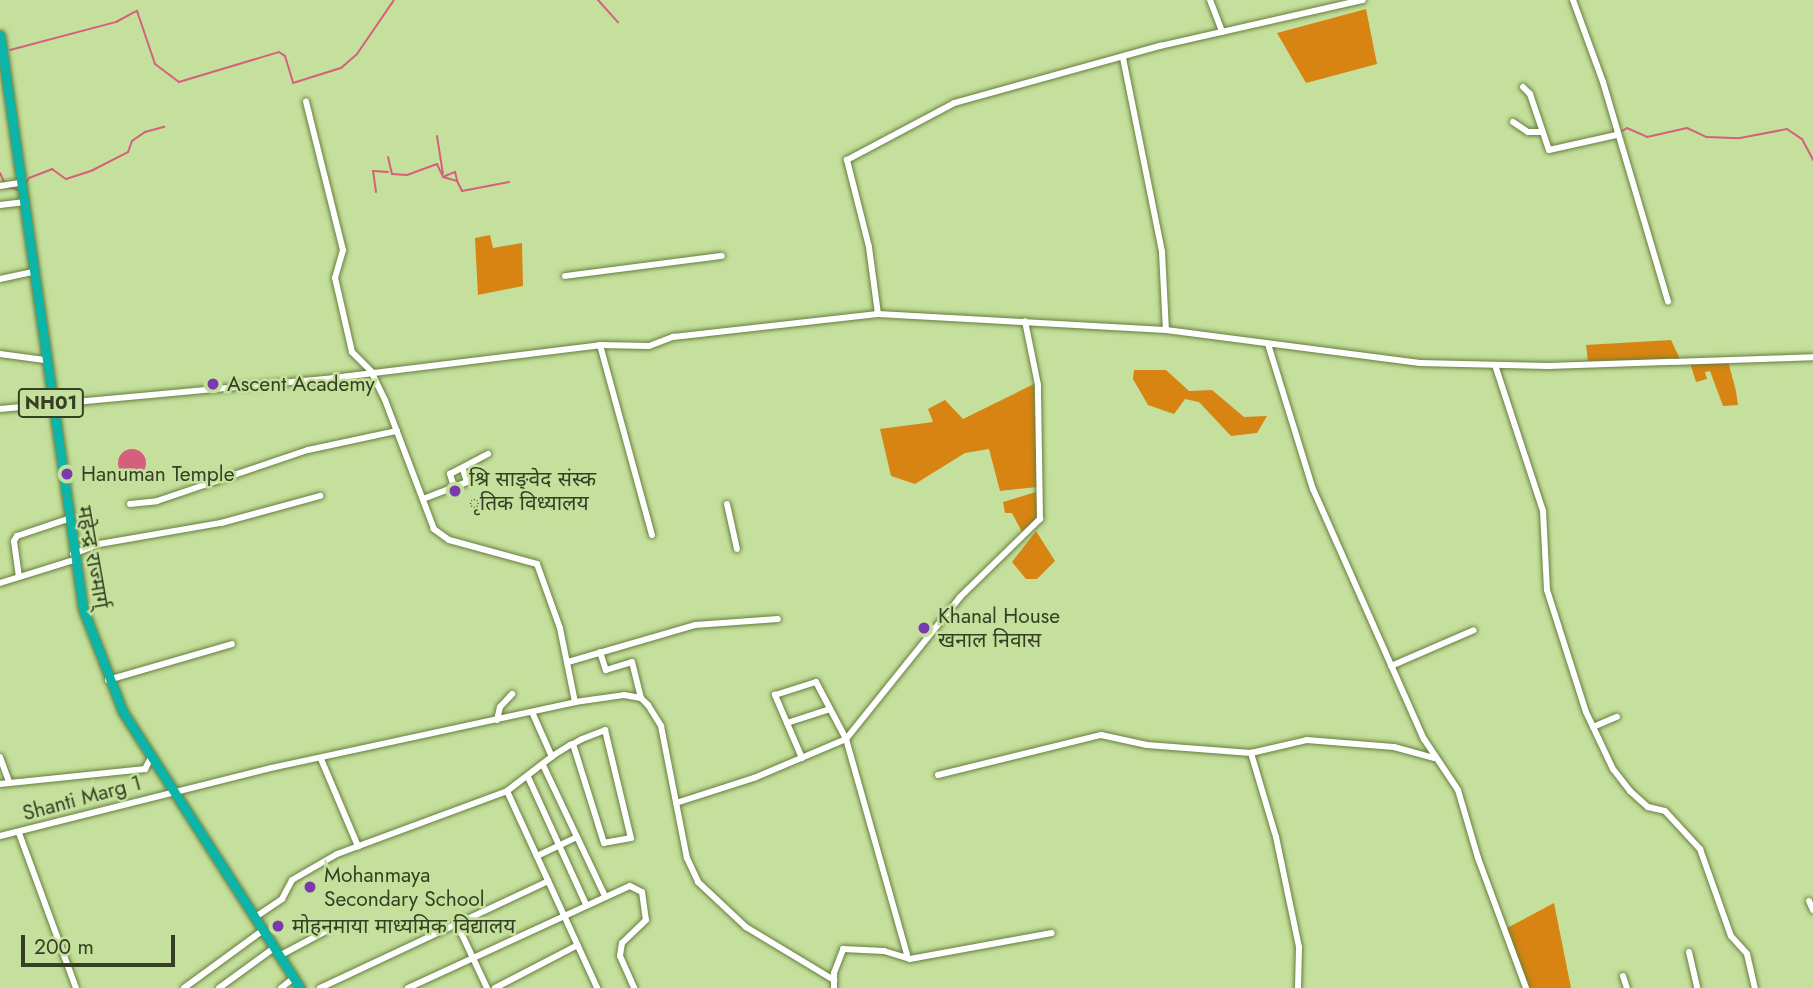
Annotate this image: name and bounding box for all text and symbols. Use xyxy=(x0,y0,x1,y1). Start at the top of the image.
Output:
place label: Ascent Academy xyxy=(227,371,375,397)
marker: Ascent Academy xyxy=(205,376,221,392)
road number: NH01 xyxy=(18,388,84,418)
place label: Hanuman Temple xyxy=(81,461,234,487)
marker: Hanuman Temple xyxy=(59,466,75,482)
place label: श्रि साङ्वेद संस्क ृतिक विध्यालय xyxy=(469,466,596,516)
marker: श्रि साङ्वेद संस्क ृतिक विध्यालय xyxy=(447,483,463,499)
street label: महेन्द्र राज्मार्ग् xyxy=(72,504,114,610)
place label: Khanal House खनाल निवास xyxy=(938,603,1060,653)
marker: Khanal House खनाल निवास xyxy=(916,620,932,636)
street label: Shanti Marg 1 xyxy=(20,770,144,826)
place label: Mohanmaya Secondary School xyxy=(324,862,485,912)
marker: Mohanmaya Secondary School xyxy=(302,879,318,895)
place label: मोहनमाया माध्यमिक विद्यालय xyxy=(292,913,515,939)
marker: मोहनमाया माध्यमिक विद्यालय xyxy=(270,918,286,934)
scale bar xyxy=(24,922,178,966)
text: 200 m xyxy=(34,932,94,962)

